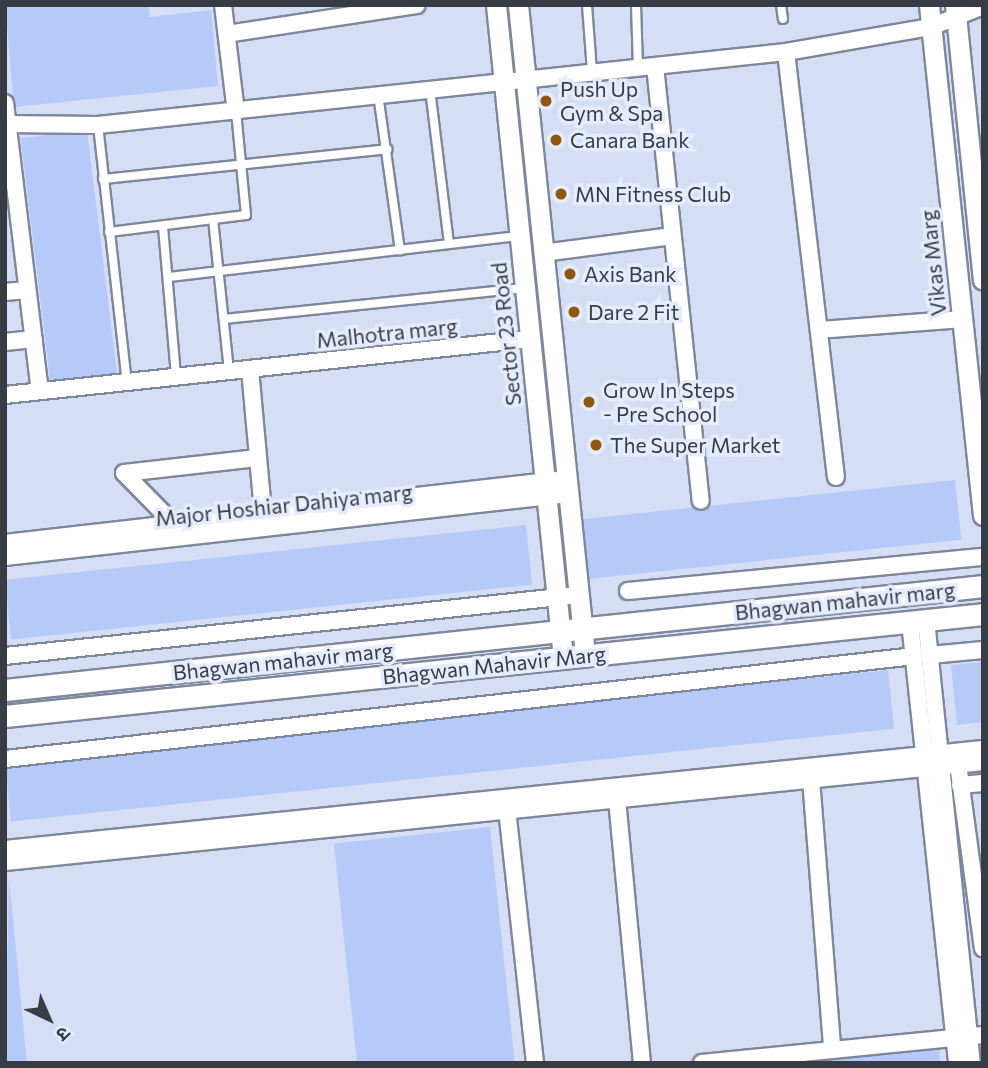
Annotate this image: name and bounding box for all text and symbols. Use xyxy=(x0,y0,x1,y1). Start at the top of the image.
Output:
place label: Push Up Gym & Spa xyxy=(560,76,663,126)
marker: Push Up Gym & Spa xyxy=(538,93,554,109)
place label: Canara Bank xyxy=(570,127,690,153)
marker: Canara Bank xyxy=(548,132,564,148)
place label: MN Fitness Club xyxy=(575,181,731,207)
marker: MN Fitness Club xyxy=(553,186,569,202)
street label: Vikas Marg xyxy=(915,209,951,317)
street label: Sector 23 Road xyxy=(486,261,526,407)
place label: Axis Bank xyxy=(584,261,677,287)
marker: Axis Bank xyxy=(562,266,578,282)
place label: Dare 2 Fit xyxy=(588,299,679,325)
marker: Dare 2 Fit xyxy=(566,304,582,320)
street label: Malhotra marg xyxy=(315,313,459,353)
place label: Grow In Steps - Pre School xyxy=(603,377,735,427)
marker: Grow In Steps - Pre School xyxy=(581,394,597,410)
place label: The Super Market xyxy=(610,432,780,458)
marker: The Super Market xyxy=(588,437,604,453)
street label: Major Hoshiar Dahiya marg xyxy=(154,479,414,531)
street label: Bhagwan mahavir marg xyxy=(734,577,956,625)
street label: Bhagwan mahavir marg xyxy=(172,637,394,685)
street label: Bhagwan Mahavir Marg xyxy=(381,641,607,689)
north arrow xyxy=(14,984,84,1054)
text: उ xyxy=(52,1022,76,1047)

